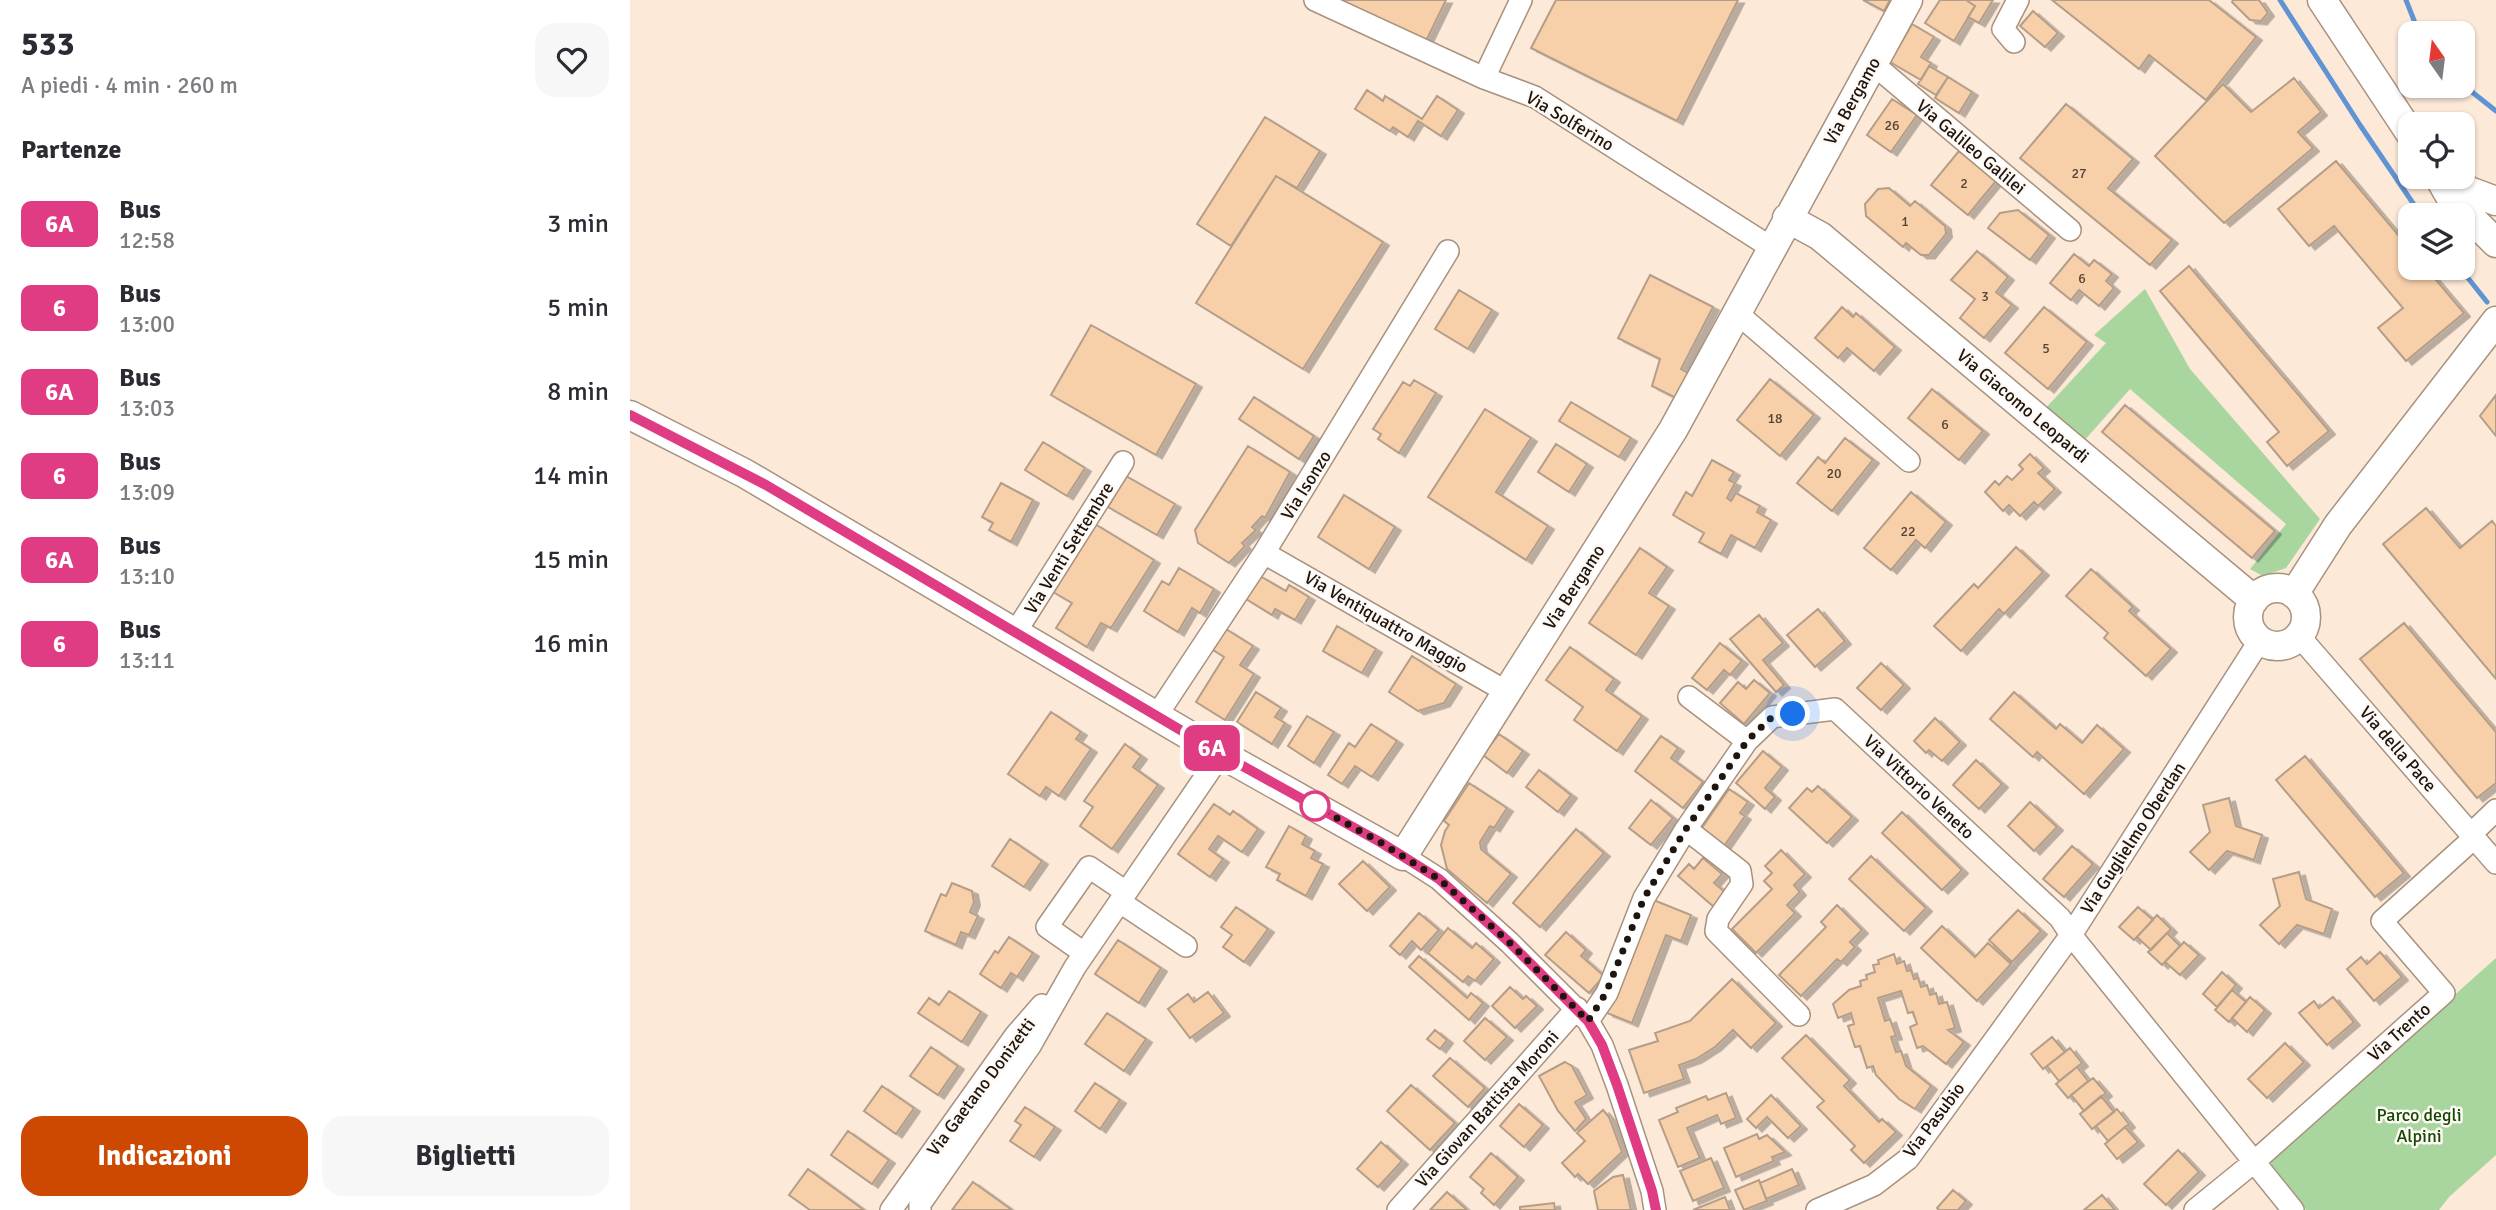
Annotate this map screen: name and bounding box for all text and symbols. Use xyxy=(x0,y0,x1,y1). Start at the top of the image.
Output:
north arrow xyxy=(2398,21,2474,98)
map controls xyxy=(2398,21,2475,280)
button: heart xyxy=(535,23,609,97)
text: 533 xyxy=(21,24,74,65)
street label: Via Bergamo xyxy=(1819,53,1885,149)
text: A piedi · 4 min · 260 m xyxy=(21,71,238,100)
street label: Via Solferino xyxy=(1522,86,1618,156)
street label: Via Galileo Galilei xyxy=(1912,95,2030,199)
button: locate xyxy=(2398,112,2475,189)
house number: 26 xyxy=(1884,117,1900,134)
text: Partenze xyxy=(21,134,121,166)
house number: 27 xyxy=(2071,165,2087,182)
house number: 2 xyxy=(1960,175,1968,192)
text: Bus xyxy=(119,194,161,226)
button: layers xyxy=(2398,203,2475,280)
text: 3 min xyxy=(547,208,609,240)
text: 6A xyxy=(45,209,74,239)
house number: 1 xyxy=(1901,213,1909,230)
text: 12:58 xyxy=(119,226,175,255)
house number: 6 xyxy=(2078,270,2086,287)
text: Bus xyxy=(119,278,161,310)
house number: 3 xyxy=(1981,288,1989,305)
text: 5 min xyxy=(547,292,609,324)
text: 6 xyxy=(53,293,66,323)
text: 13:00 xyxy=(119,310,175,339)
house number: 5 xyxy=(2042,340,2050,357)
street label: Via Giacomo Leopardi xyxy=(1952,344,2094,468)
text: Bus xyxy=(119,362,161,394)
text: 8 min xyxy=(547,376,609,408)
text: 6A xyxy=(45,377,74,407)
text: 13:03 xyxy=(119,394,175,423)
house number: 18 xyxy=(1767,410,1783,427)
house number: 6 xyxy=(1941,416,1949,433)
text: Bus xyxy=(119,446,161,478)
street label: Via Isonzo xyxy=(1276,446,1336,524)
text: 14 min xyxy=(533,460,609,492)
text: 6 xyxy=(53,461,66,491)
house number: 20 xyxy=(1826,465,1842,482)
text: 13:09 xyxy=(119,478,175,507)
street label: Via Venti Settembre xyxy=(1020,478,1118,618)
house number: 22 xyxy=(1900,523,1916,540)
text: Bus xyxy=(119,530,161,562)
street label: Via Bergamo xyxy=(1538,540,1610,634)
text: 15 min xyxy=(533,544,609,576)
text: 6A xyxy=(45,545,74,575)
text: 13:10 xyxy=(119,562,175,591)
street label: Via Ventiquattro Maggio xyxy=(1300,566,1472,678)
text: Bus xyxy=(119,614,161,646)
text: 16 min xyxy=(533,628,609,660)
text: 6 xyxy=(53,629,66,659)
text: 13:11 xyxy=(119,646,175,675)
your location xyxy=(1775,696,1810,731)
street label: Via della Pace xyxy=(2355,702,2441,796)
line badge: 6A xyxy=(1180,725,1244,771)
street label: Via Vittorio Veneto xyxy=(1859,730,1979,844)
text: 6A xyxy=(1198,733,1226,763)
street label: Via Guglielmo Oberdan xyxy=(2076,758,2190,918)
unlabelled marker xyxy=(1300,791,1330,821)
street label: Via Trento xyxy=(2363,998,2435,1066)
street label: Via Gaetano Donizetti xyxy=(922,1014,1040,1160)
street label: Via Giovan Battista Moroni xyxy=(1411,1026,1563,1192)
street label: Via Pasubio xyxy=(1899,1078,1969,1162)
park label: Parco degli Alpini xyxy=(2376,1104,2462,1147)
button: Indicazioni xyxy=(21,1116,308,1196)
button: Biglietti xyxy=(322,1116,609,1196)

